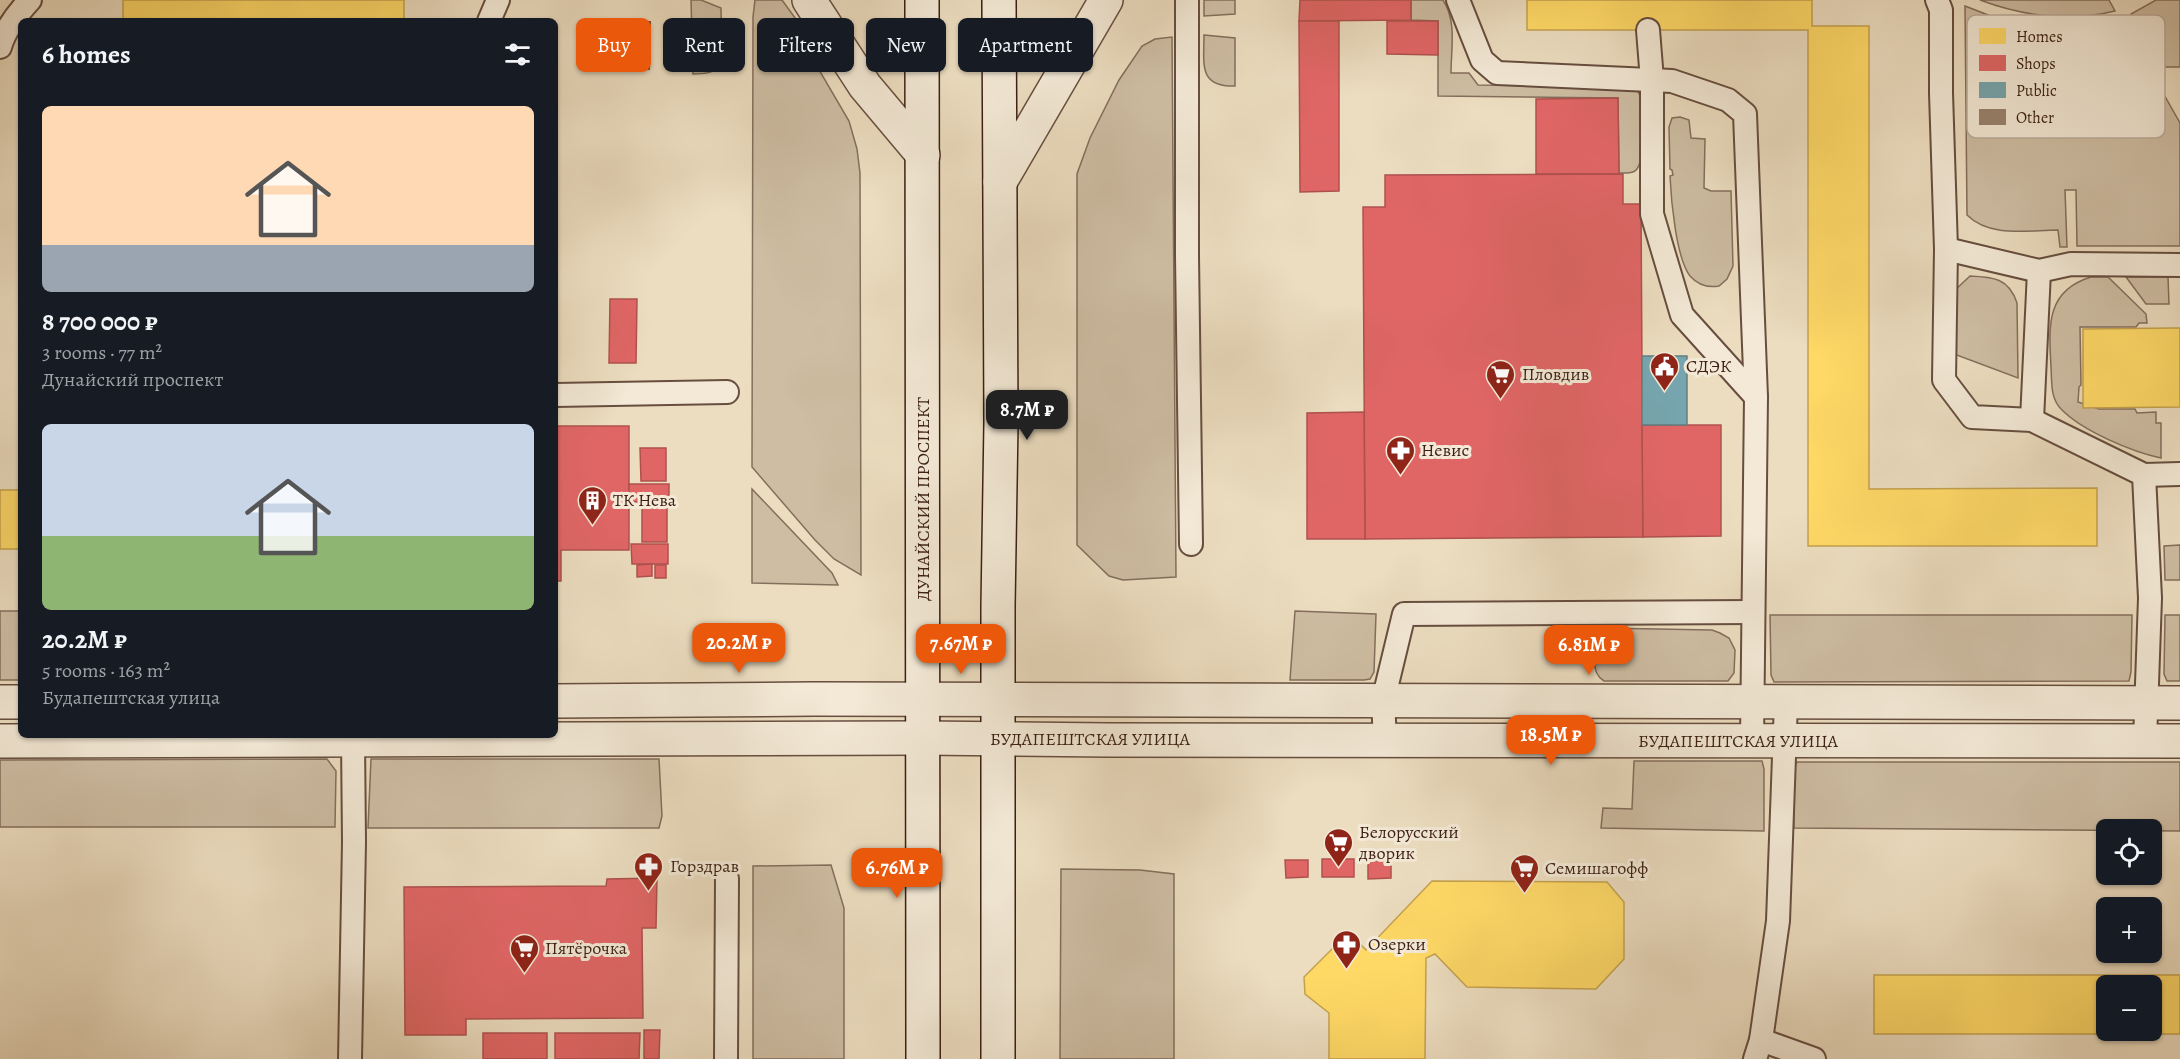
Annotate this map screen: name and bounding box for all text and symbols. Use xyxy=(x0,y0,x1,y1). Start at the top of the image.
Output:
legend xyxy=(1967,15,2165,138)
chip: Buy xyxy=(576,18,651,72)
chip: Rent xyxy=(663,18,745,72)
chip: Filters xyxy=(757,18,854,72)
chip: New xyxy=(866,18,946,72)
chip: Apartment xyxy=(958,18,1093,72)
text: Homes xyxy=(2016,26,2063,48)
text: 6 homes xyxy=(42,37,131,72)
icon: filters xyxy=(501,38,534,71)
text: Shops xyxy=(2016,53,2056,75)
text: Public xyxy=(2016,80,2057,102)
text: Other xyxy=(2016,107,2054,129)
icon: home xyxy=(234,145,342,253)
text: 8 700 000 ₽ xyxy=(42,304,158,339)
text: 3 rooms · 77 m² xyxy=(42,339,162,366)
public building icon: СДЭК xyxy=(1649,350,1681,392)
place label: СДЭК xyxy=(1686,354,1732,378)
supermarket icon: Пловдив xyxy=(1485,358,1517,400)
place label: Пловдив xyxy=(1522,362,1589,386)
text: Дунайский проспект xyxy=(42,366,223,393)
pin: 8.7M ₽ xyxy=(978,390,1076,441)
text: 8.7M ₽ xyxy=(1000,396,1054,423)
street label: ДУНАЙСКИЙ ПРОСПЕКТ xyxy=(911,397,935,601)
pharmacy icon: Невис xyxy=(1384,434,1416,476)
place label: Невис xyxy=(1421,438,1470,462)
icon: home xyxy=(234,463,342,571)
building icon: ТК Нева xyxy=(576,484,608,526)
place label: ТК Нева xyxy=(613,488,677,512)
text: 20.2M ₽ xyxy=(42,622,127,657)
pin: 20.2M ₽ xyxy=(684,623,794,674)
pin: 7.67M ₽ xyxy=(906,624,1016,675)
pin: 6.81M ₽ xyxy=(1534,625,1644,676)
text: 20.2M ₽ xyxy=(706,629,772,656)
text: 7.67M ₽ xyxy=(930,630,992,657)
text: 6.81M ₽ xyxy=(1558,631,1620,658)
text: 5 rooms · 163 m² xyxy=(42,657,170,684)
text: Будапештская улица xyxy=(42,684,220,711)
pin: 18.5M ₽ xyxy=(1496,715,1606,766)
text: 18.5M ₽ xyxy=(1520,721,1582,748)
street label: БУДАПЕШТСКАЯ УЛИЦА xyxy=(990,727,1191,751)
street label: БУДАПЕШТСКАЯ УЛИЦА xyxy=(1638,729,1839,753)
map controls xyxy=(2096,819,2162,1041)
button: locate xyxy=(2096,819,2162,885)
place label: Белорусский дворик xyxy=(1358,820,1459,865)
supermarket icon: Белорусский дворик xyxy=(1322,826,1354,868)
pin: 6.76M ₽ xyxy=(842,848,952,899)
pharmacy icon: Горздрав xyxy=(633,850,665,892)
supermarket icon: Семишагофф xyxy=(1508,852,1540,894)
place label: Горздрав xyxy=(670,854,739,878)
text: 6.76M ₽ xyxy=(865,854,929,881)
place label: Семишагофф xyxy=(1545,856,1648,880)
button: + xyxy=(2096,897,2162,963)
pharmacy icon: Озерки xyxy=(1331,928,1363,970)
supermarket icon: Пятёрочка xyxy=(508,932,540,974)
place label: Озерки xyxy=(1368,932,1426,956)
place label: Пятёрочка xyxy=(545,936,628,960)
button: − xyxy=(2096,975,2162,1041)

